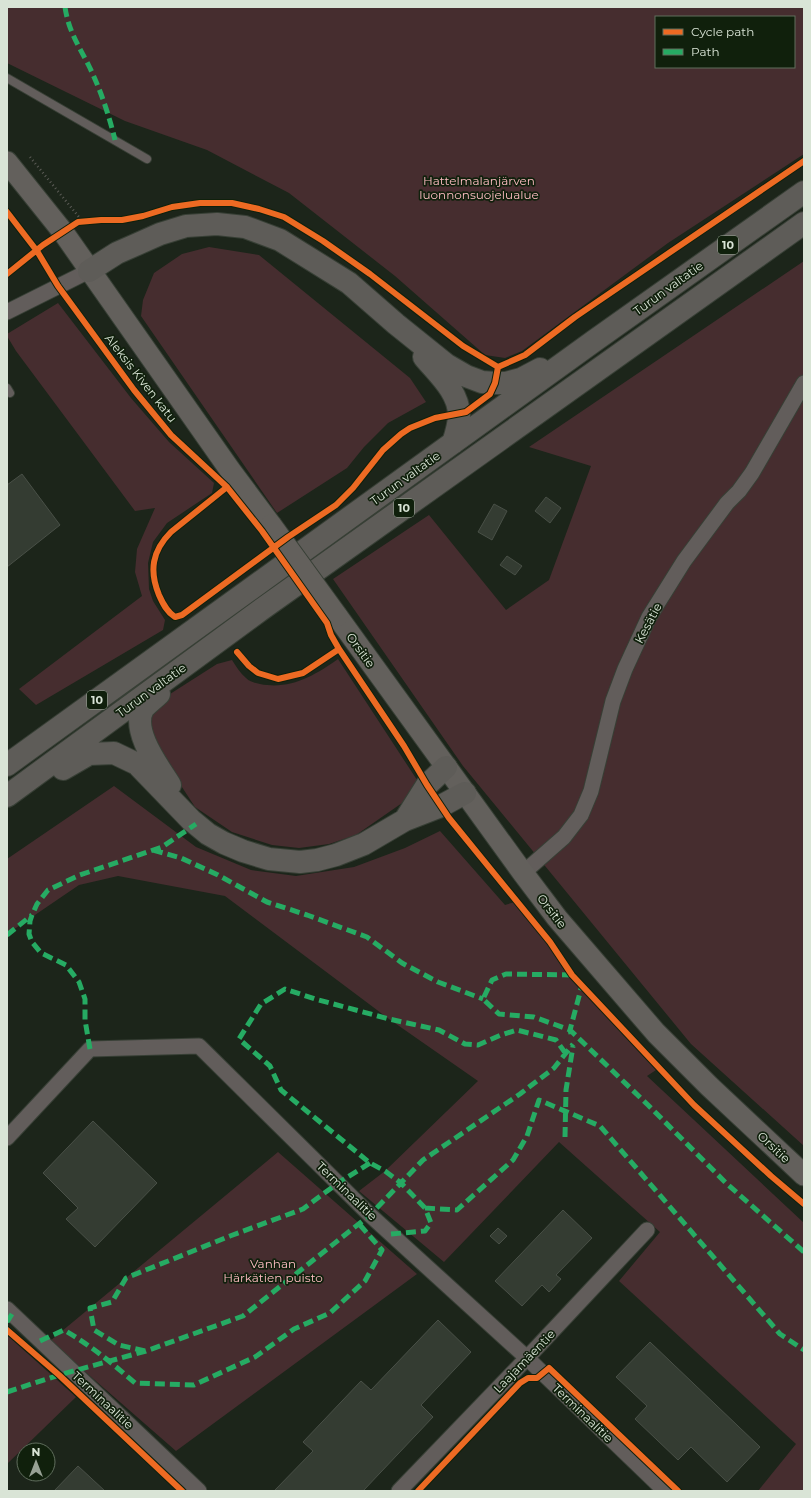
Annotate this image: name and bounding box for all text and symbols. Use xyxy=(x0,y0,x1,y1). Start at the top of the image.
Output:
legend xyxy=(655,16,795,68)
text: Cycle path xyxy=(691,24,754,39)
text: Path xyxy=(691,44,720,59)
park label: Hattelmalanjärven luonnonsuojelualue xyxy=(419,173,539,202)
road number: 10 xyxy=(718,236,738,254)
street label: Turun valtatie xyxy=(630,258,706,318)
street label: Aleksis Kiven katu xyxy=(102,331,180,425)
street label: Turun valtatie xyxy=(367,448,443,508)
road number: 10 xyxy=(394,499,414,517)
street label: Kesätie xyxy=(631,600,665,646)
street label: Orsitie xyxy=(343,630,379,670)
street label: Turun valtatie xyxy=(113,660,189,720)
road number: 10 xyxy=(87,691,107,709)
street label: Orsitie xyxy=(534,891,570,931)
street label: Orsitie xyxy=(755,1128,793,1166)
street label: Terminaalitie xyxy=(314,1158,380,1224)
park label: Vanhan Härkätien puisto xyxy=(223,1256,323,1285)
street label: Laajamäentie xyxy=(490,1326,558,1396)
street label: Terminaalitie xyxy=(69,1368,137,1432)
street label: Terminaalitie xyxy=(550,1380,616,1446)
north arrow xyxy=(16,1442,56,1482)
text: N xyxy=(32,1445,40,1459)

